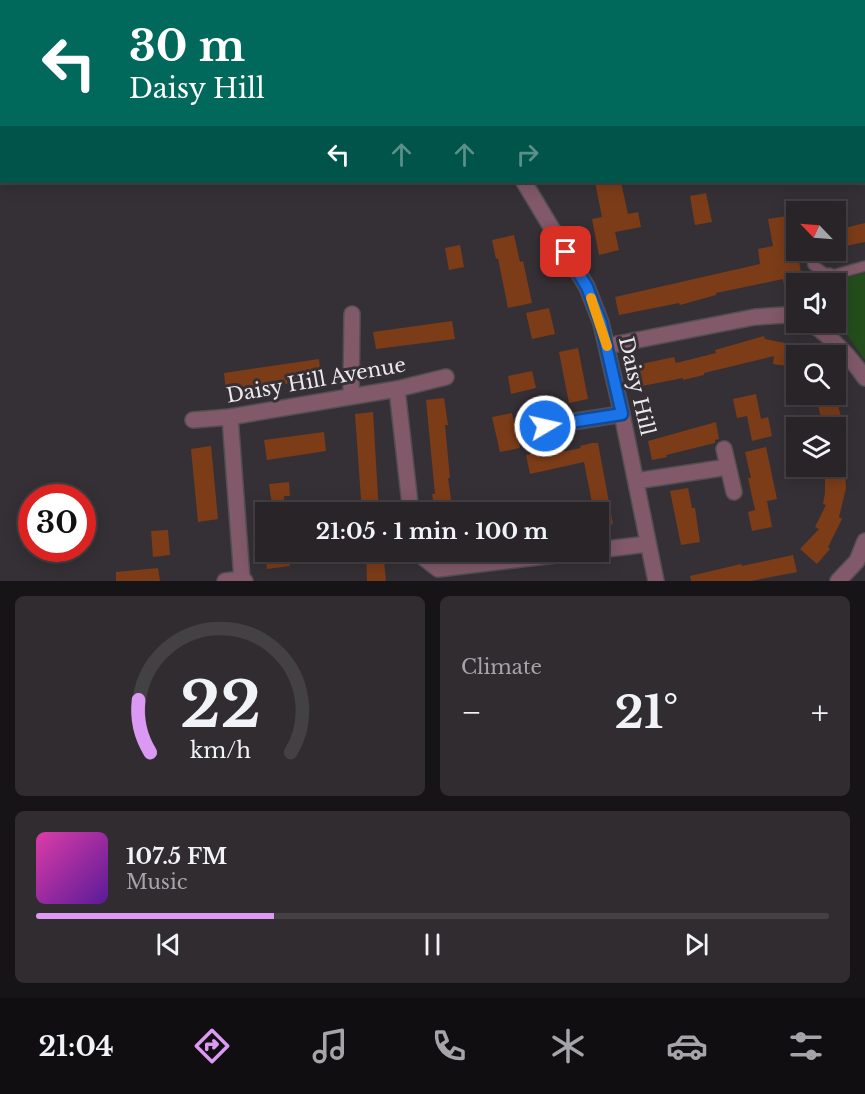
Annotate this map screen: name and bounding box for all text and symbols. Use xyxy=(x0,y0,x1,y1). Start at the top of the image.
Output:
text: 30 m xyxy=(129,20,245,72)
icon: left xyxy=(30,24,108,102)
text: Daisy Hill xyxy=(129,72,265,105)
icon: left xyxy=(322,138,355,171)
icon: ahead xyxy=(385,138,418,171)
icon: ahead xyxy=(448,138,481,171)
icon: right xyxy=(511,138,544,171)
north arrow xyxy=(786,201,846,261)
map controls xyxy=(786,201,846,477)
pin xyxy=(540,226,591,277)
icon: arrive xyxy=(549,235,582,268)
button: sound xyxy=(786,273,846,333)
street label: Daisy Hill xyxy=(614,334,660,438)
button: search xyxy=(786,345,846,405)
street label: Daisy Hill Avenue xyxy=(224,352,408,408)
position arrow xyxy=(513,394,577,458)
button: layers xyxy=(786,417,846,477)
speed limit sign: 30 xyxy=(18,484,96,562)
text: 21:05 · 1 min · 100 m xyxy=(316,518,548,545)
text: Climate xyxy=(461,655,542,679)
text: 22 xyxy=(179,666,261,744)
text: 21° xyxy=(614,684,678,740)
text: − xyxy=(461,692,482,733)
text: + xyxy=(811,692,829,733)
text: km/h xyxy=(190,737,251,764)
text: 107.5 FM xyxy=(126,843,227,870)
text: Music xyxy=(126,870,187,894)
icon: previous xyxy=(152,928,185,961)
icon: pause xyxy=(416,928,449,961)
icon: next xyxy=(680,928,713,961)
icon: directions xyxy=(191,1025,233,1067)
icon: music xyxy=(309,1025,351,1067)
icon: phone xyxy=(428,1025,470,1067)
icon: climate xyxy=(547,1025,589,1067)
icon: car xyxy=(666,1025,708,1067)
icon: filters xyxy=(785,1025,827,1067)
text: 21:04 xyxy=(38,1030,114,1063)

